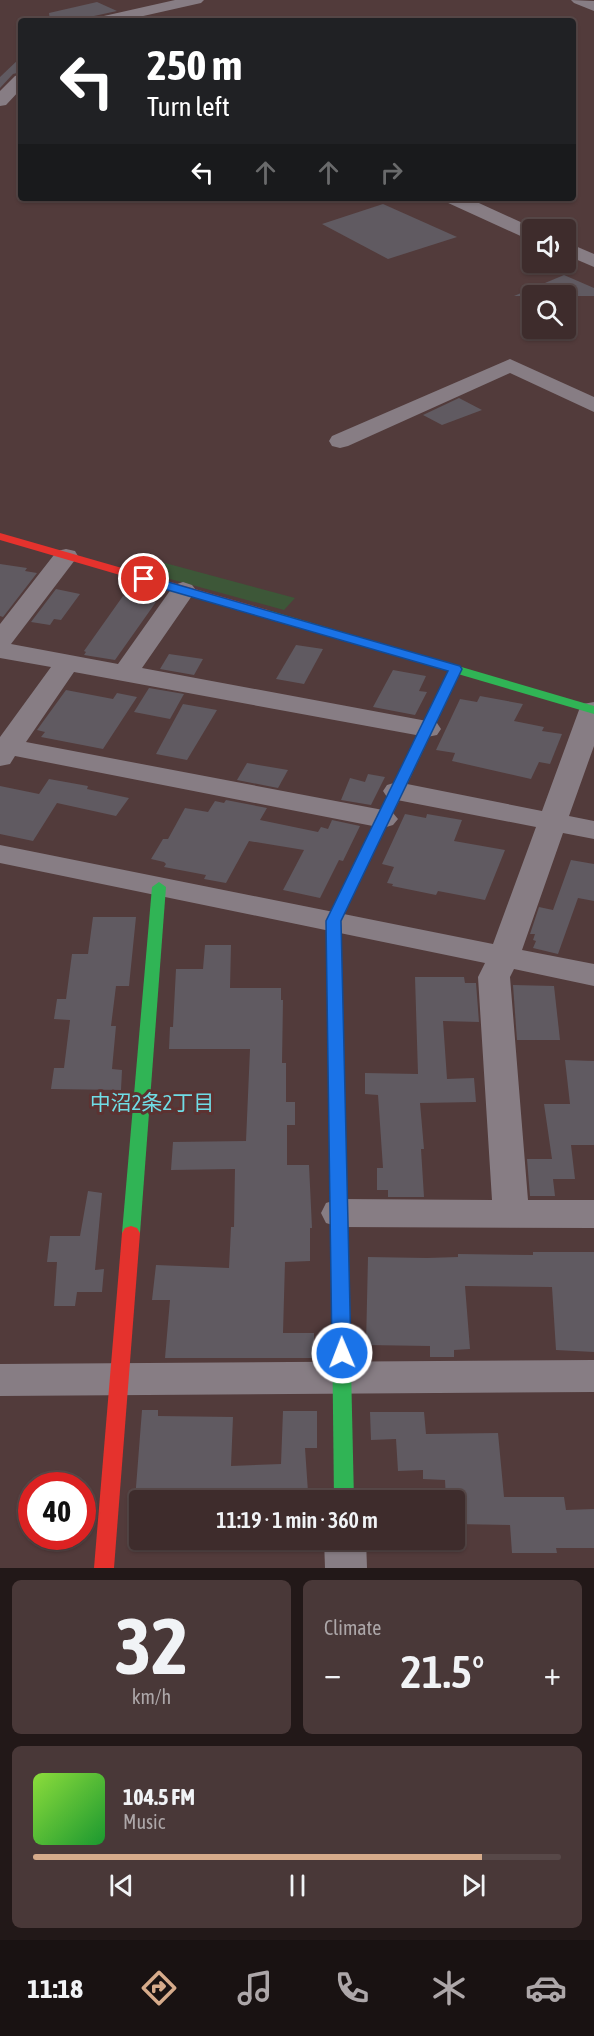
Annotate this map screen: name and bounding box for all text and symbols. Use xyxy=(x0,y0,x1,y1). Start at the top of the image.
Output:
text: 250 m xyxy=(147,41,242,89)
icon: left xyxy=(48,42,126,120)
text: Turn left xyxy=(147,91,230,122)
icon: left xyxy=(186,156,219,189)
icon: ahead xyxy=(249,156,282,189)
icon: ahead xyxy=(312,156,345,189)
icon: right xyxy=(375,156,408,189)
map controls xyxy=(522,219,576,339)
button: sound xyxy=(522,219,576,273)
button: search xyxy=(522,285,576,339)
pin xyxy=(118,553,169,604)
icon: arrive xyxy=(127,562,160,595)
district label: 中沼2条2丁目 xyxy=(90,1090,214,1114)
position arrow xyxy=(310,1321,374,1385)
speed limit sign: 40 xyxy=(18,1472,96,1550)
text: 11:19 · 1 min · 360 m xyxy=(216,1507,378,1533)
text: 32 xyxy=(115,1601,188,1691)
text: Climate xyxy=(324,1616,381,1639)
text: 21.5° xyxy=(401,1646,484,1698)
text: − xyxy=(324,1654,341,1692)
text: + xyxy=(544,1654,561,1692)
text: km/h xyxy=(132,1685,171,1708)
text: 104.5 FM xyxy=(123,1784,195,1810)
text: Music xyxy=(123,1810,165,1833)
icon: previous xyxy=(105,1869,138,1902)
icon: pause xyxy=(281,1869,314,1902)
icon: next xyxy=(457,1869,490,1902)
icon: directions xyxy=(138,1967,180,2009)
icon: music xyxy=(234,1967,276,2009)
icon: phone xyxy=(331,1967,373,2009)
icon: climate xyxy=(428,1967,470,2009)
icon: car xyxy=(525,1967,567,2009)
text: 11:18 xyxy=(27,1973,83,2004)

